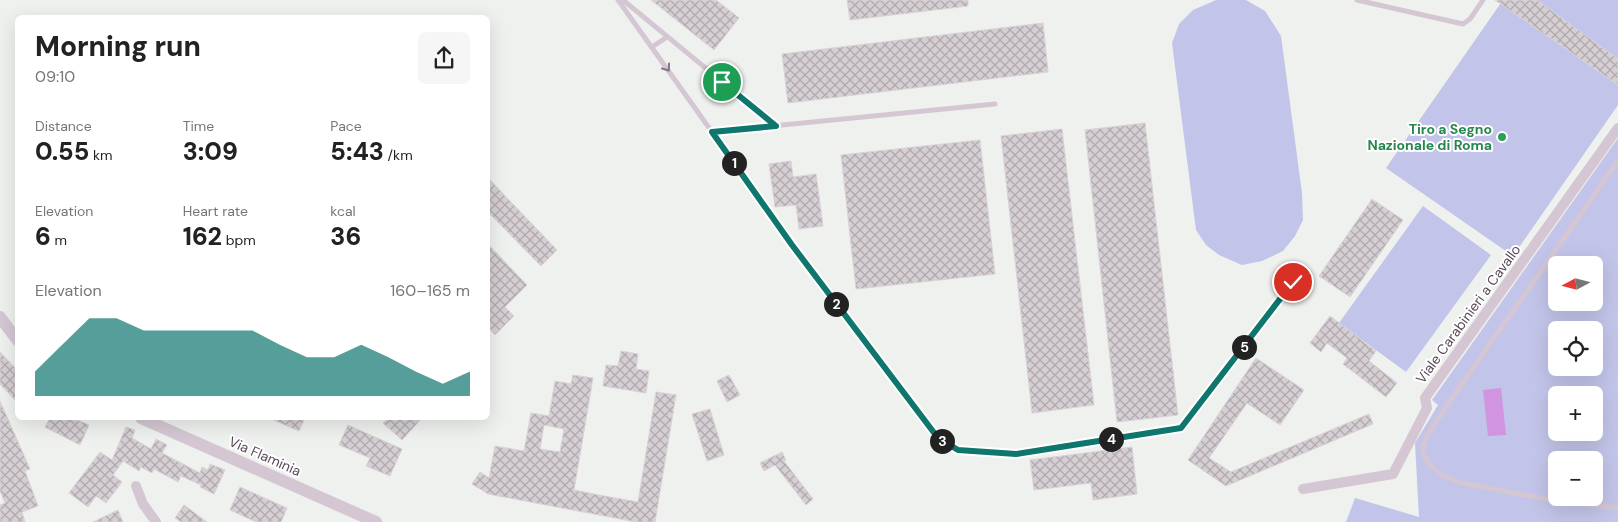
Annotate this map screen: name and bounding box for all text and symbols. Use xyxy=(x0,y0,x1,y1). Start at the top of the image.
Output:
text: Morning run xyxy=(35,28,201,65)
button: share xyxy=(418,32,470,84)
pin xyxy=(701,61,743,103)
one-way arrow xyxy=(661,62,670,72)
text: 09:10 xyxy=(35,66,75,87)
icon: arrive xyxy=(708,68,736,96)
text: Distance xyxy=(35,117,92,135)
text: Time xyxy=(183,117,214,135)
text: Pace xyxy=(330,117,362,135)
place label: Tiro a Segno Nazionale di Roma xyxy=(1367,120,1492,154)
marker: Tiro a Segno Nazionale di Roma xyxy=(1496,131,1508,143)
text: 0.55 xyxy=(35,135,89,168)
text: 3:09 xyxy=(183,135,238,168)
text: 5:43 xyxy=(330,135,384,168)
text: km xyxy=(89,146,113,164)
text: /km xyxy=(384,146,413,164)
pin: 1 xyxy=(722,150,746,176)
text: 1 xyxy=(732,154,737,172)
text: Elevation xyxy=(35,202,93,220)
text: Heart rate xyxy=(183,202,248,220)
text: kcal xyxy=(330,202,356,220)
text: 6 xyxy=(35,220,51,253)
text: 162 xyxy=(183,220,222,253)
text: 36 xyxy=(330,220,361,253)
text: m xyxy=(51,231,67,249)
text: bpm xyxy=(222,231,256,249)
street label: Viale Carabinieri a Cavallo xyxy=(1412,241,1524,387)
north arrow xyxy=(1548,256,1602,311)
map controls xyxy=(1548,256,1603,506)
pin xyxy=(1272,261,1314,303)
icon: check xyxy=(1279,268,1307,296)
text: Elevation xyxy=(35,280,102,301)
text: 160–165 m xyxy=(390,280,470,301)
pin: 2 xyxy=(824,292,848,316)
text: 2 xyxy=(832,295,841,313)
button: locate xyxy=(1548,321,1603,376)
pin: 5 xyxy=(1232,334,1256,360)
text: 5 xyxy=(1240,338,1249,356)
button: + xyxy=(1548,386,1603,441)
pin: 4 xyxy=(1098,426,1124,452)
pin: 3 xyxy=(930,428,954,454)
text: 4 xyxy=(1107,430,1116,448)
street label: Via Flaminia xyxy=(226,432,304,480)
text: 3 xyxy=(938,432,947,450)
button: − xyxy=(1548,451,1603,506)

